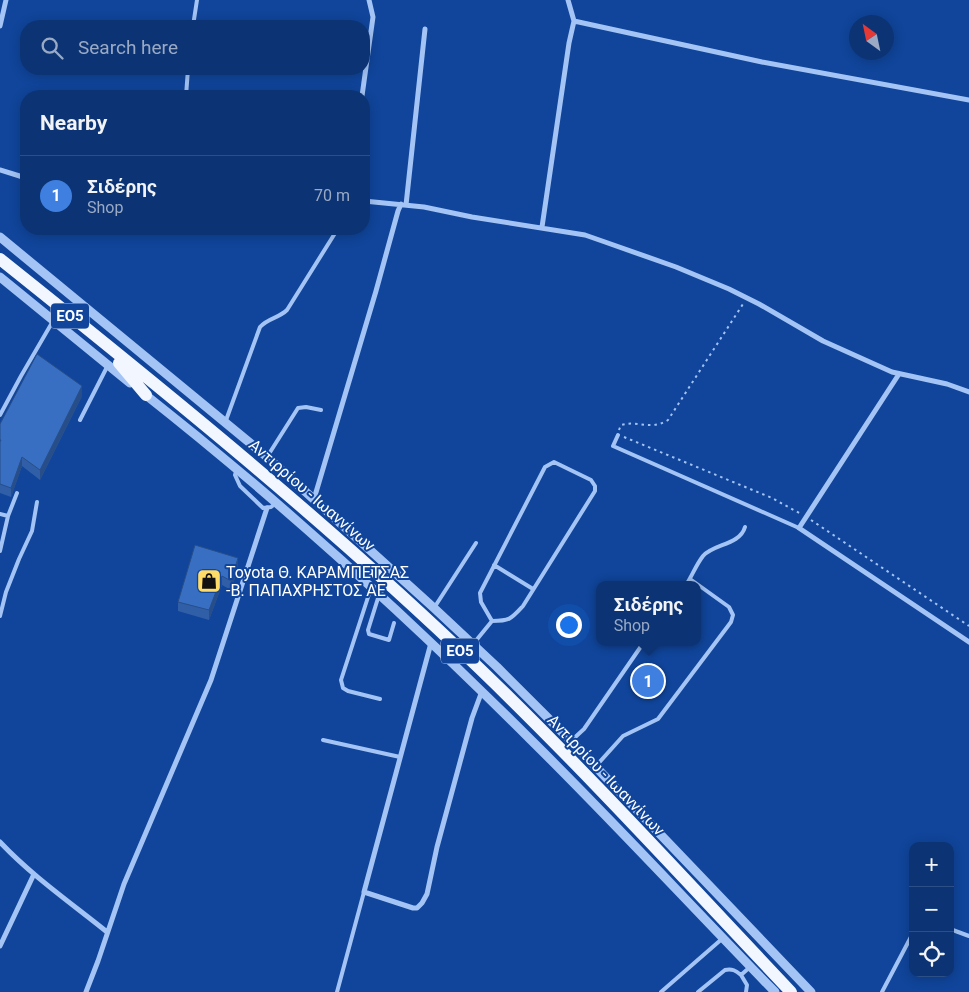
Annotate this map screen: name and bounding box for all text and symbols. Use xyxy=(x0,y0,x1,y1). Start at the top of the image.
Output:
north arrow xyxy=(849,15,894,60)
search box xyxy=(20,20,370,75)
icon: search xyxy=(38,34,66,62)
text: Search here xyxy=(78,36,178,59)
text: Nearby xyxy=(40,111,107,135)
text: Σιδέρης xyxy=(87,175,157,198)
text: 1 xyxy=(51,186,61,205)
text: 70 m xyxy=(314,186,350,205)
text: Shop xyxy=(87,198,123,217)
road number: ΕΟ5 xyxy=(51,304,89,328)
street label: Αντιρρίου - Ιωαννίνων xyxy=(245,435,379,555)
place label: Toyota Θ. ΚΑΡΑΜΠΕΤΣΑΣ -Β. ΠΑΠΑΧΡΗΣΤΟΣ ΑΕ xyxy=(226,563,409,600)
shop icon: Toyota Θ. ΚΑΡΑΜΠΕΤΣΑΣ -Β. ΠΑΠΑΧΡΗΣΤΟΣ ΑΕ xyxy=(196,568,222,594)
popup xyxy=(596,581,701,646)
text: Σιδέρης xyxy=(614,593,683,616)
your location xyxy=(556,612,582,638)
text: Shop xyxy=(614,616,650,635)
road number: ΕΟ5 xyxy=(441,638,479,664)
pin: 1 xyxy=(632,662,664,700)
street label: Αντιρρίου - Ιωαννίνων xyxy=(543,711,669,840)
map controls xyxy=(909,842,954,977)
button: + xyxy=(909,842,954,887)
button: − xyxy=(909,887,954,932)
button: locate xyxy=(909,932,954,977)

